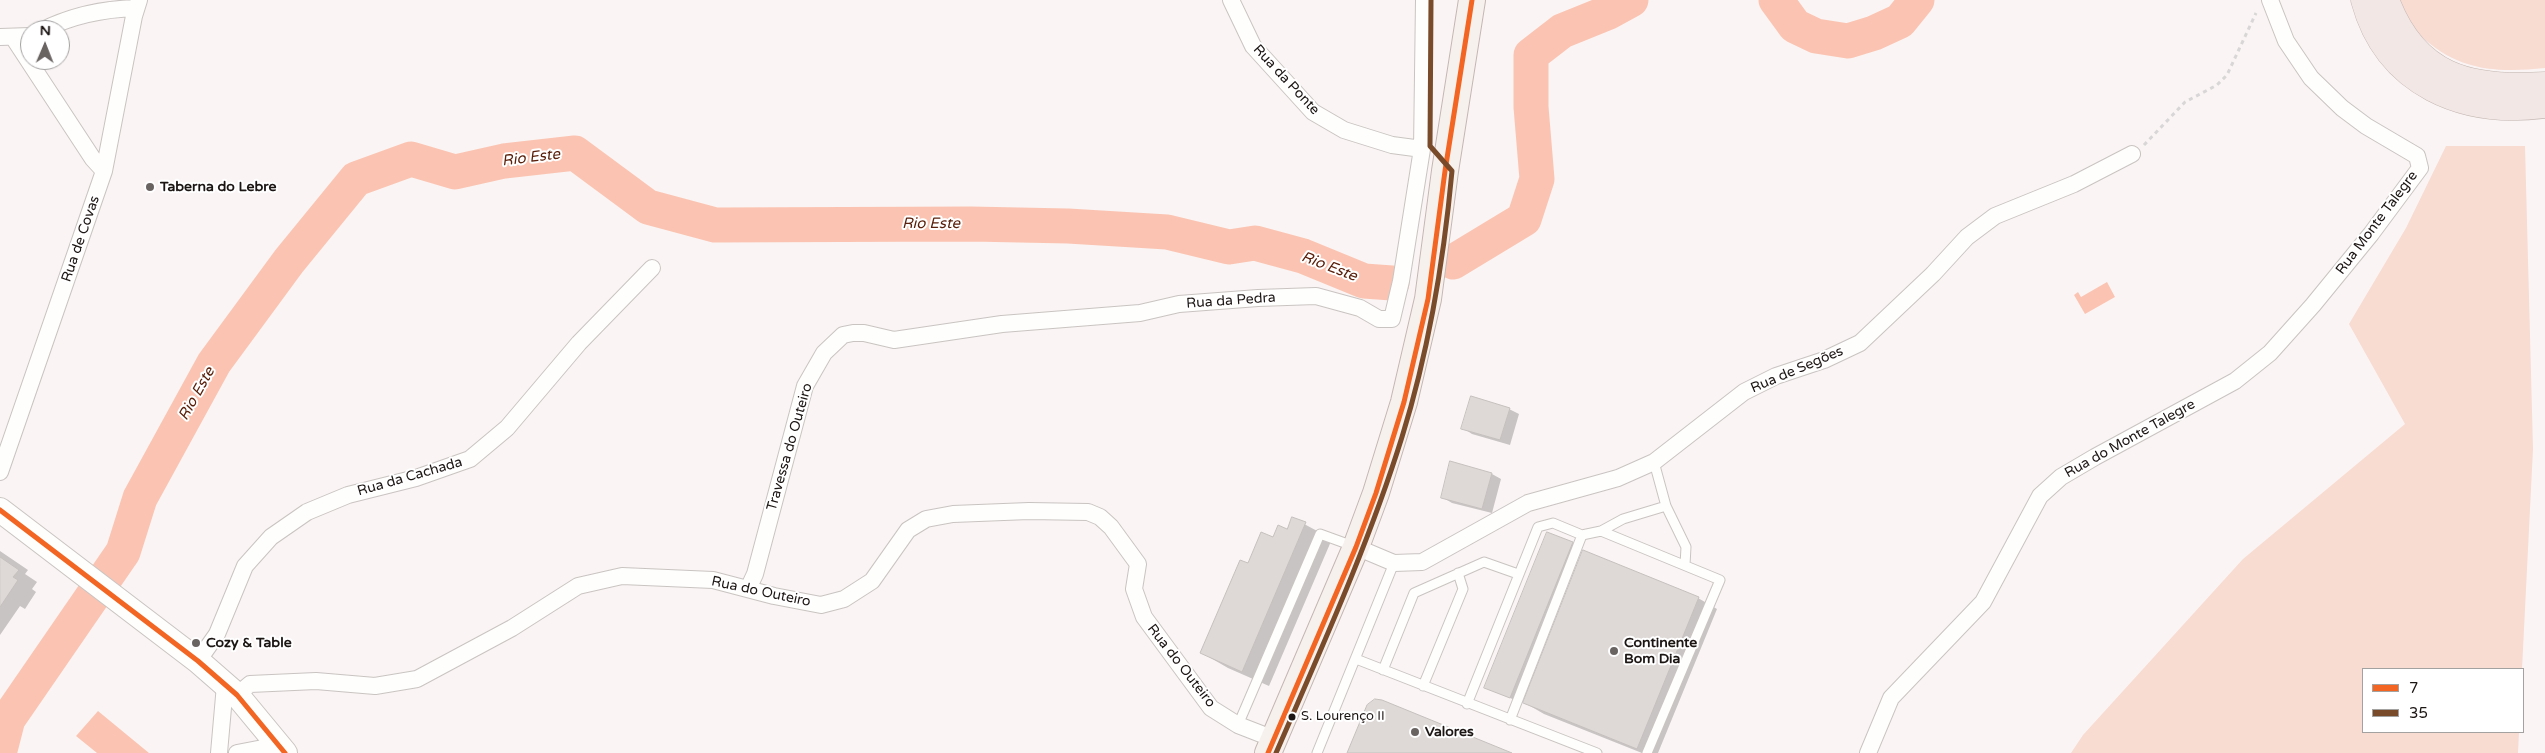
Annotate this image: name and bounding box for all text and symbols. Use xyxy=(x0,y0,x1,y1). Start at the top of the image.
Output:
north arrow xyxy=(20,20,70,70)
text: N xyxy=(39,22,51,39)
street label: Rua da Ponte xyxy=(1249,42,1323,118)
water label: Rio Este xyxy=(501,146,561,170)
street label: Rua Monte Talegre xyxy=(2332,168,2422,278)
place label: Taberna do Lebre xyxy=(160,179,276,195)
marker: Taberna do Lebre xyxy=(144,181,156,193)
street label: Rua de Covas xyxy=(58,194,104,284)
water label: Rio Este xyxy=(902,215,960,233)
water label: Rio Este xyxy=(1299,248,1359,286)
street label: Rua da Pedra xyxy=(1186,289,1276,313)
street label: Rua de Segões xyxy=(1748,343,1846,397)
water label: Rio Este xyxy=(175,364,219,424)
street label: Travessa do Outeiro xyxy=(764,381,816,513)
street label: Rua do Monte Talegre xyxy=(2062,396,2198,482)
street label: Rua da Cachada xyxy=(356,454,464,500)
street label: Rua do Outeiro xyxy=(710,573,812,611)
street label: Rua do Outeiro xyxy=(1143,621,1219,711)
place label: Cozy & Table xyxy=(206,635,292,651)
place label: Continente Bom Dia xyxy=(1624,635,1697,668)
marker: Cozy & Table xyxy=(190,637,202,649)
marker: Continente Bom Dia xyxy=(1608,645,1620,657)
legend xyxy=(2362,668,2525,733)
text: 7 xyxy=(2409,679,2418,697)
text: 35 xyxy=(2409,704,2428,722)
place label: S. Lourenço II xyxy=(1301,709,1385,725)
marker: S. Lourenço II xyxy=(1287,712,1297,722)
place label: Valores xyxy=(1425,724,1474,740)
marker: Valores xyxy=(1409,726,1421,738)

